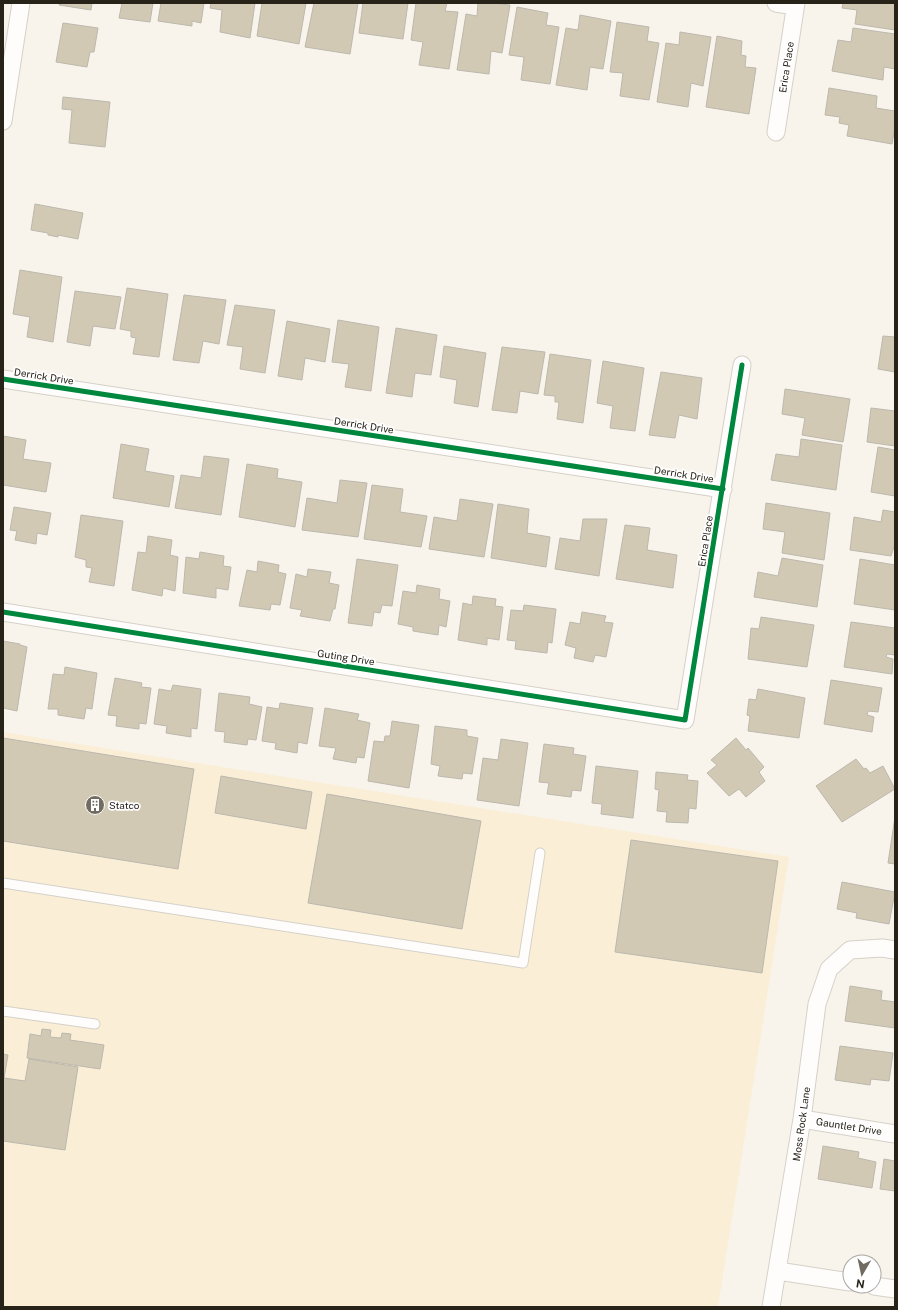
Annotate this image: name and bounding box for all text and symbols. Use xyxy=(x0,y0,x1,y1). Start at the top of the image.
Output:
street label: Erica Place xyxy=(776,40,796,93)
street label: Derrick Drive xyxy=(13,365,75,387)
street label: Derrick Drive xyxy=(333,414,395,436)
street label: Derrick Drive xyxy=(653,463,715,485)
street label: Erica Place xyxy=(695,514,715,567)
street label: Guting Drive xyxy=(316,647,376,668)
building icon: Statco xyxy=(84,794,106,816)
place label: Statco xyxy=(109,799,140,811)
street label: Moss Rock Lane xyxy=(790,1086,812,1162)
street label: Gauntlet Drive xyxy=(815,1115,883,1137)
north arrow xyxy=(842,1254,882,1294)
text: N xyxy=(855,1277,866,1290)

